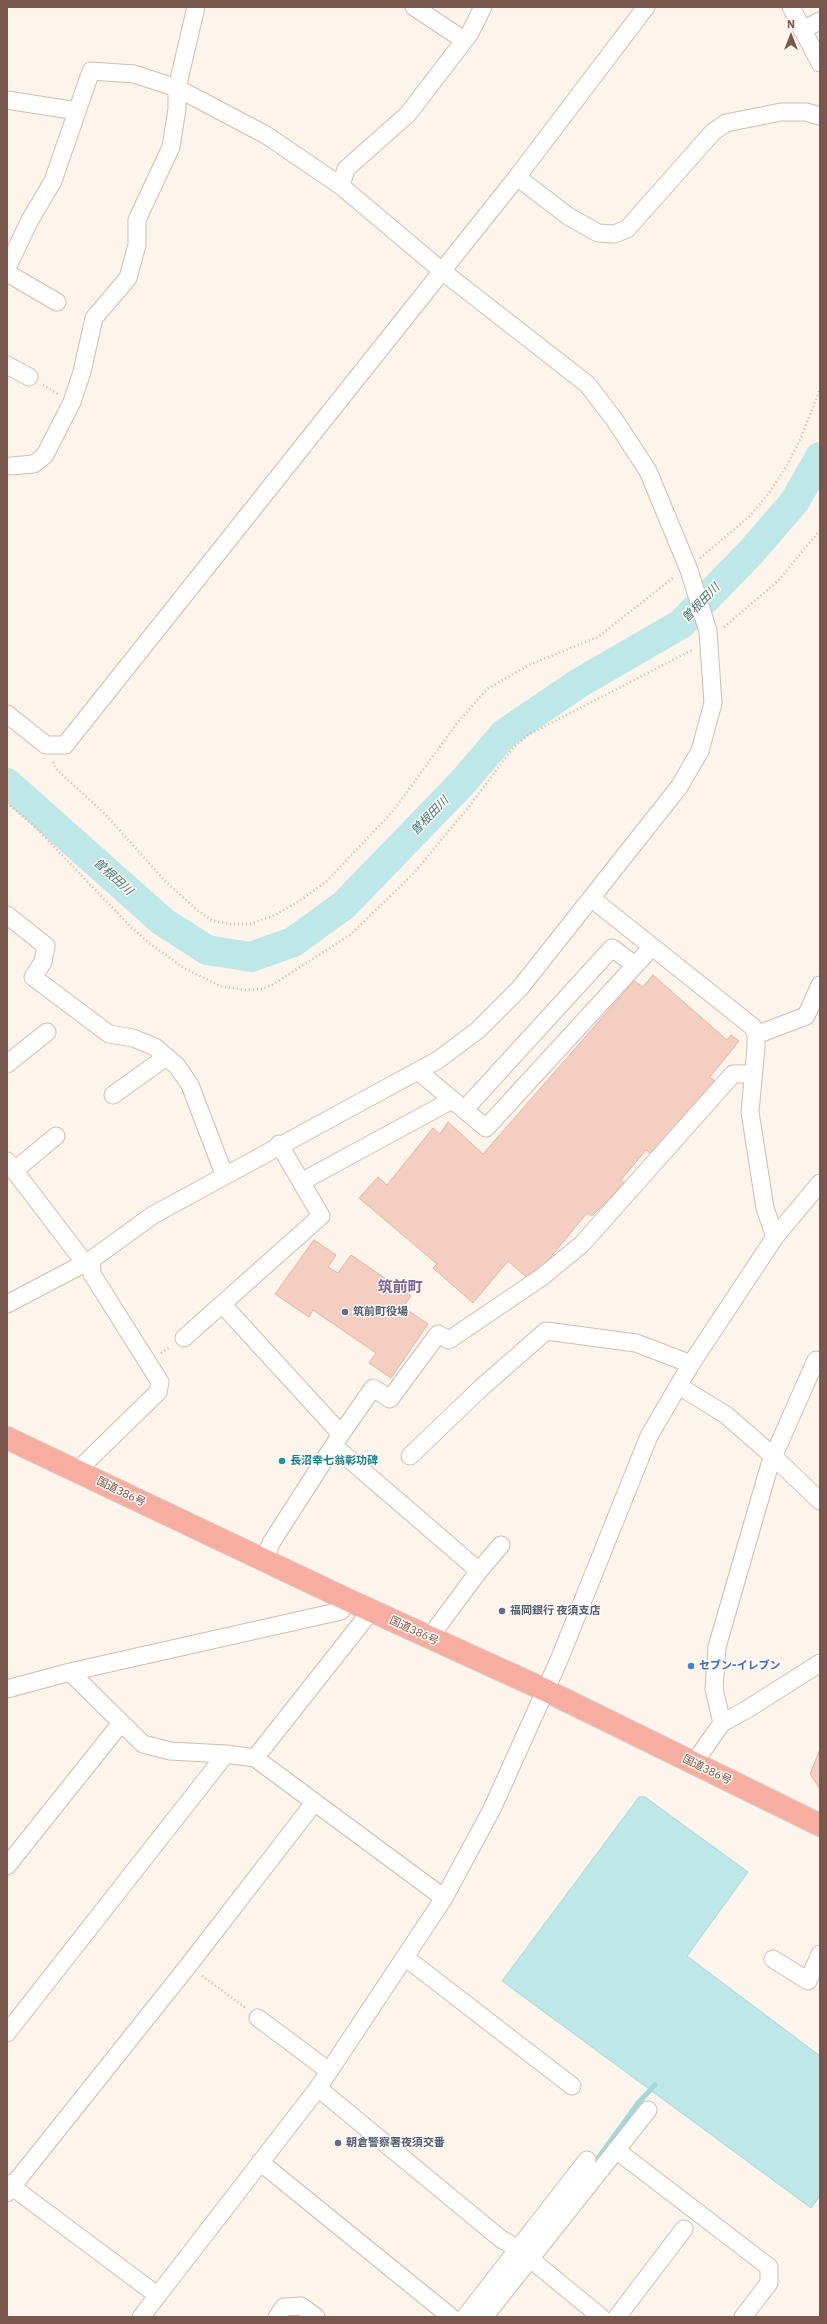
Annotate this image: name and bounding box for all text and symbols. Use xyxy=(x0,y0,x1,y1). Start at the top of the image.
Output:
north arrow xyxy=(771,16,811,56)
text: N xyxy=(787,17,795,31)
water label: 曽根田川 xyxy=(679,581,723,625)
water label: 曽根田川 xyxy=(408,794,452,838)
water label: 曽根田川 xyxy=(90,856,136,898)
district label: 筑前町 xyxy=(378,1279,422,1297)
place label: 筑前町役場 xyxy=(353,1305,408,1319)
marker: 筑前町役場 xyxy=(340,1307,350,1317)
place label: 長沼幸七翁彰功碑 xyxy=(290,1454,378,1468)
marker: 長沼幸七翁彰功碑 xyxy=(277,1456,287,1466)
street label: 国道386号 xyxy=(94,1474,148,1510)
place label: 福岡銀行 夜須支店 xyxy=(510,1604,601,1618)
marker: 福岡銀行 夜須支店 xyxy=(497,1606,507,1616)
street label: 国道386号 xyxy=(387,1614,441,1648)
place label: セブン-イレブン xyxy=(699,1659,780,1673)
marker: セブン-イレブン xyxy=(686,1661,696,1671)
street label: 国道386号 xyxy=(680,1752,734,1788)
place label: 朝倉警察署夜須交番 xyxy=(346,2136,445,2150)
marker: 朝倉警察署夜須交番 xyxy=(333,2138,343,2148)

